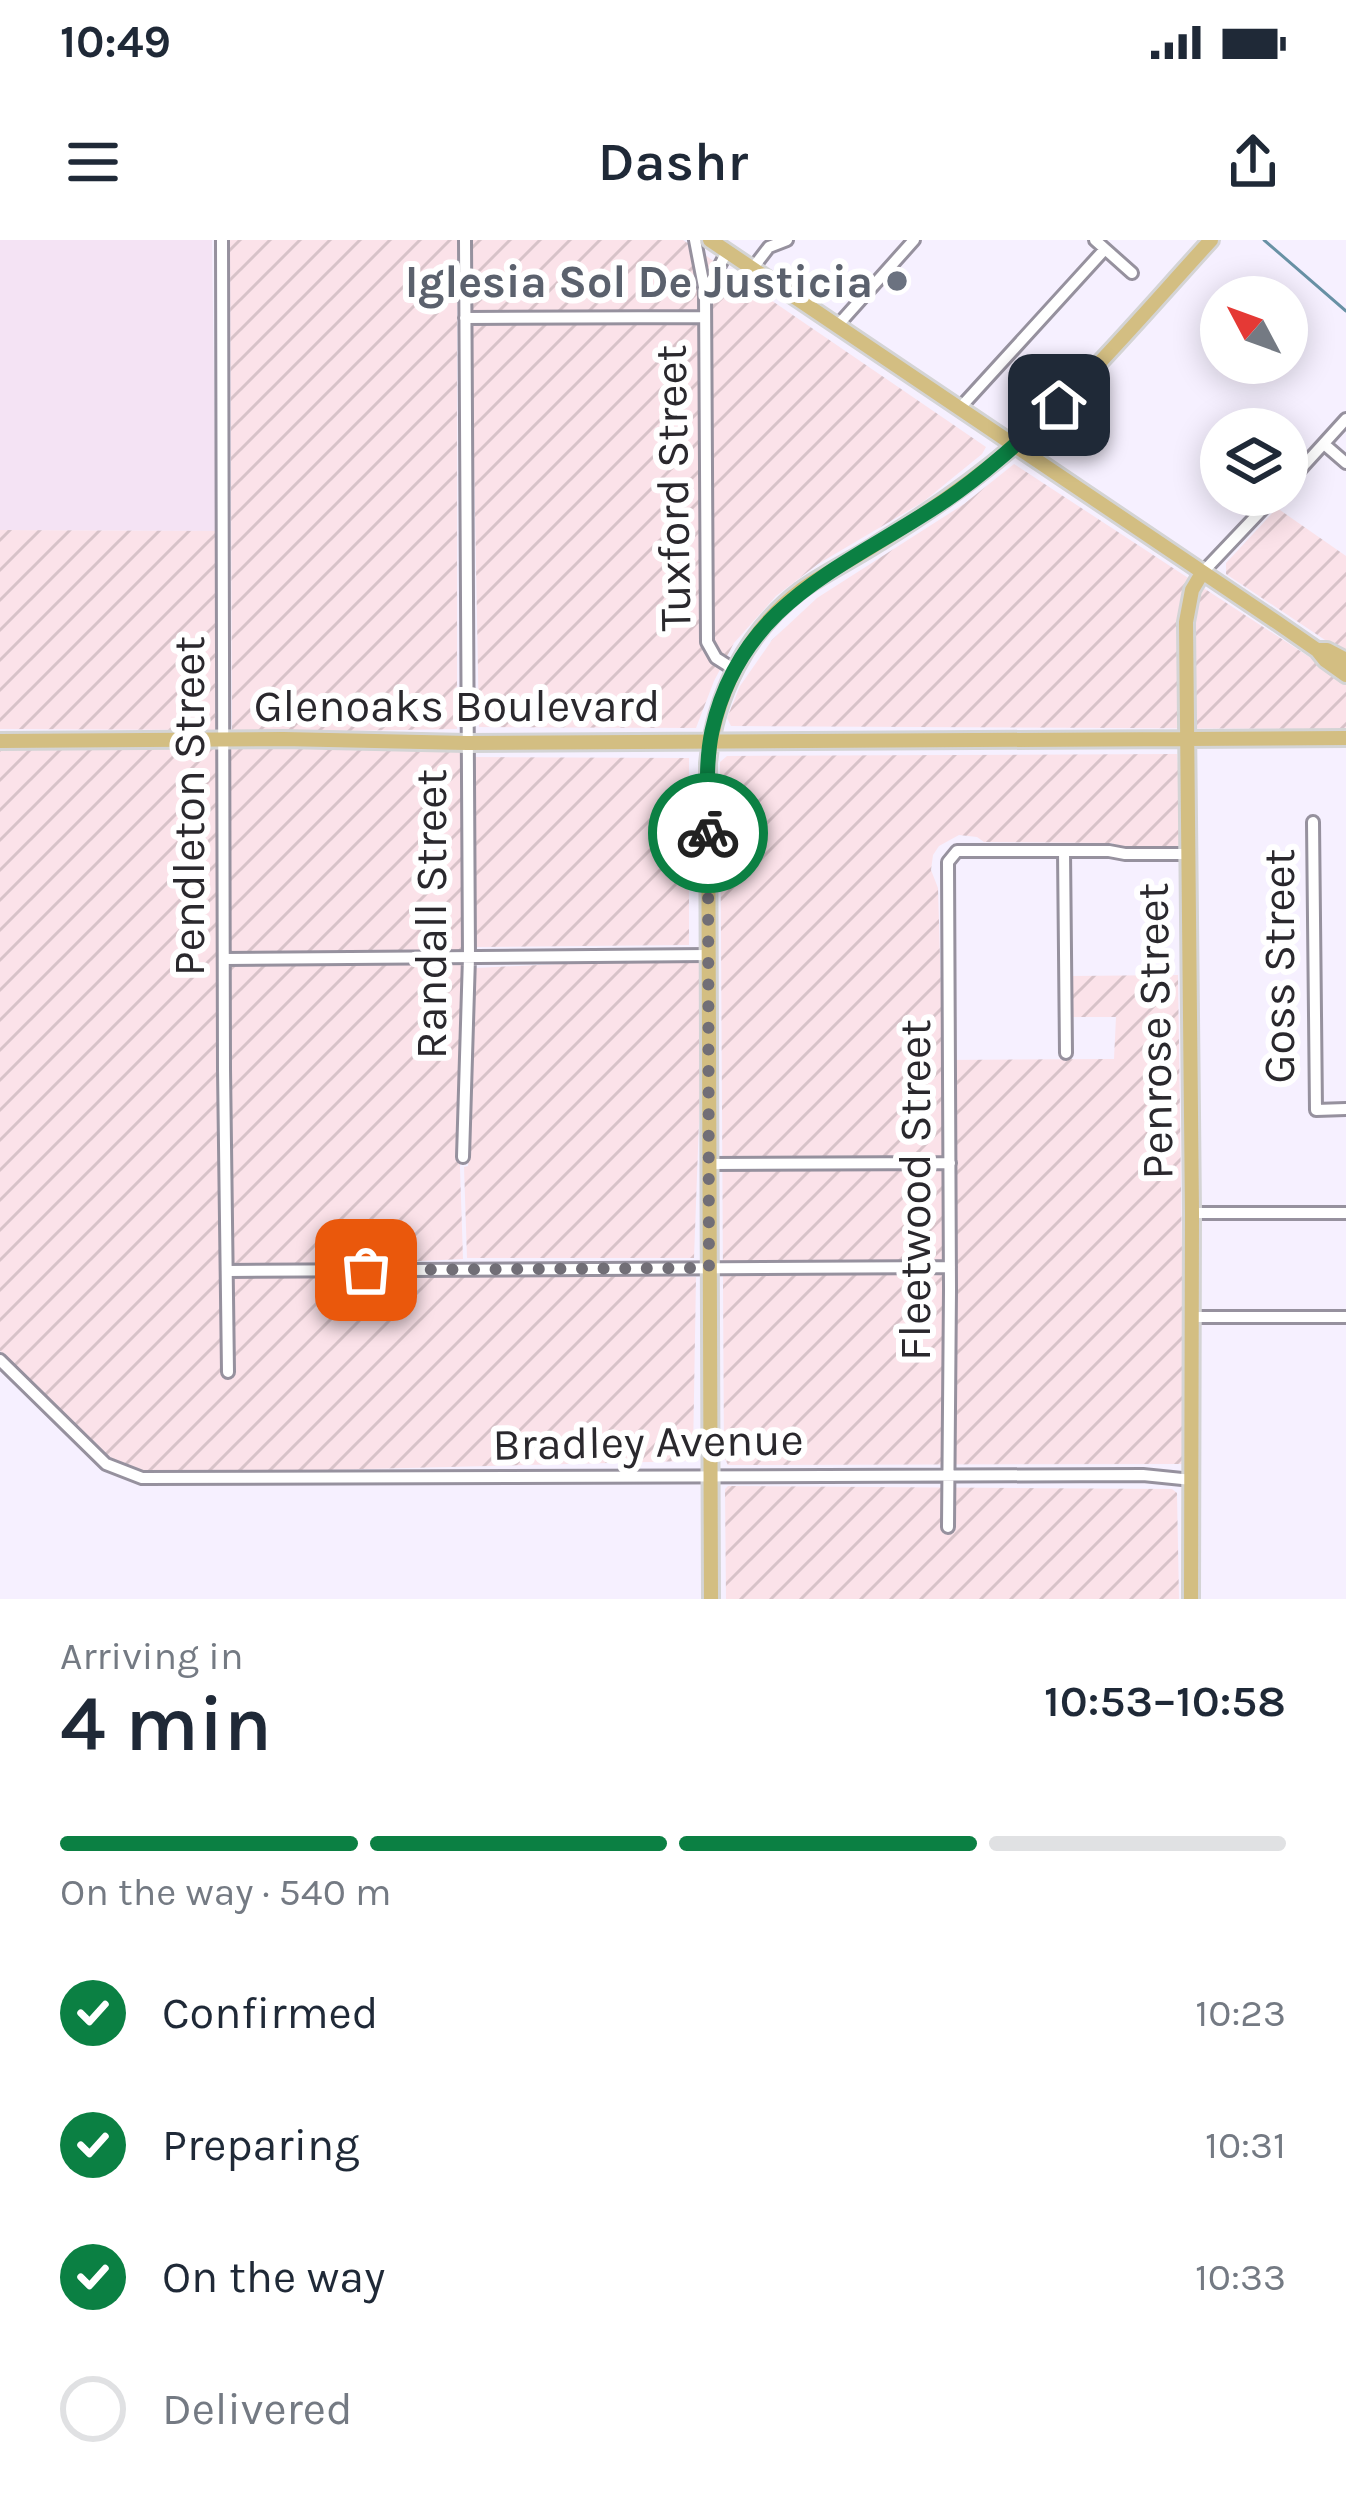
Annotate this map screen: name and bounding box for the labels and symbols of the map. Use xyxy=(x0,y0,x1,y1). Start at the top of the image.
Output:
place label: Iglesia Sol De Justicia xyxy=(405,256,873,309)
marker: Iglesia Sol De Justicia xyxy=(884,268,910,294)
north arrow xyxy=(1200,276,1308,384)
street label: Tuxford Street xyxy=(645,344,701,632)
pin xyxy=(1008,354,1110,456)
street label: Pendleton Street xyxy=(163,636,215,976)
street label: Glenoaks Boulevard xyxy=(254,680,660,732)
street label: Randall Street xyxy=(405,769,457,1059)
courier xyxy=(648,773,768,893)
street label: Goss Street xyxy=(1253,848,1305,1084)
street label: Penrose Street xyxy=(1126,882,1184,1180)
street label: Fleetwood Street xyxy=(889,1019,941,1361)
pin xyxy=(315,1219,417,1321)
street label: Bradley Avenue xyxy=(492,1413,804,1472)

